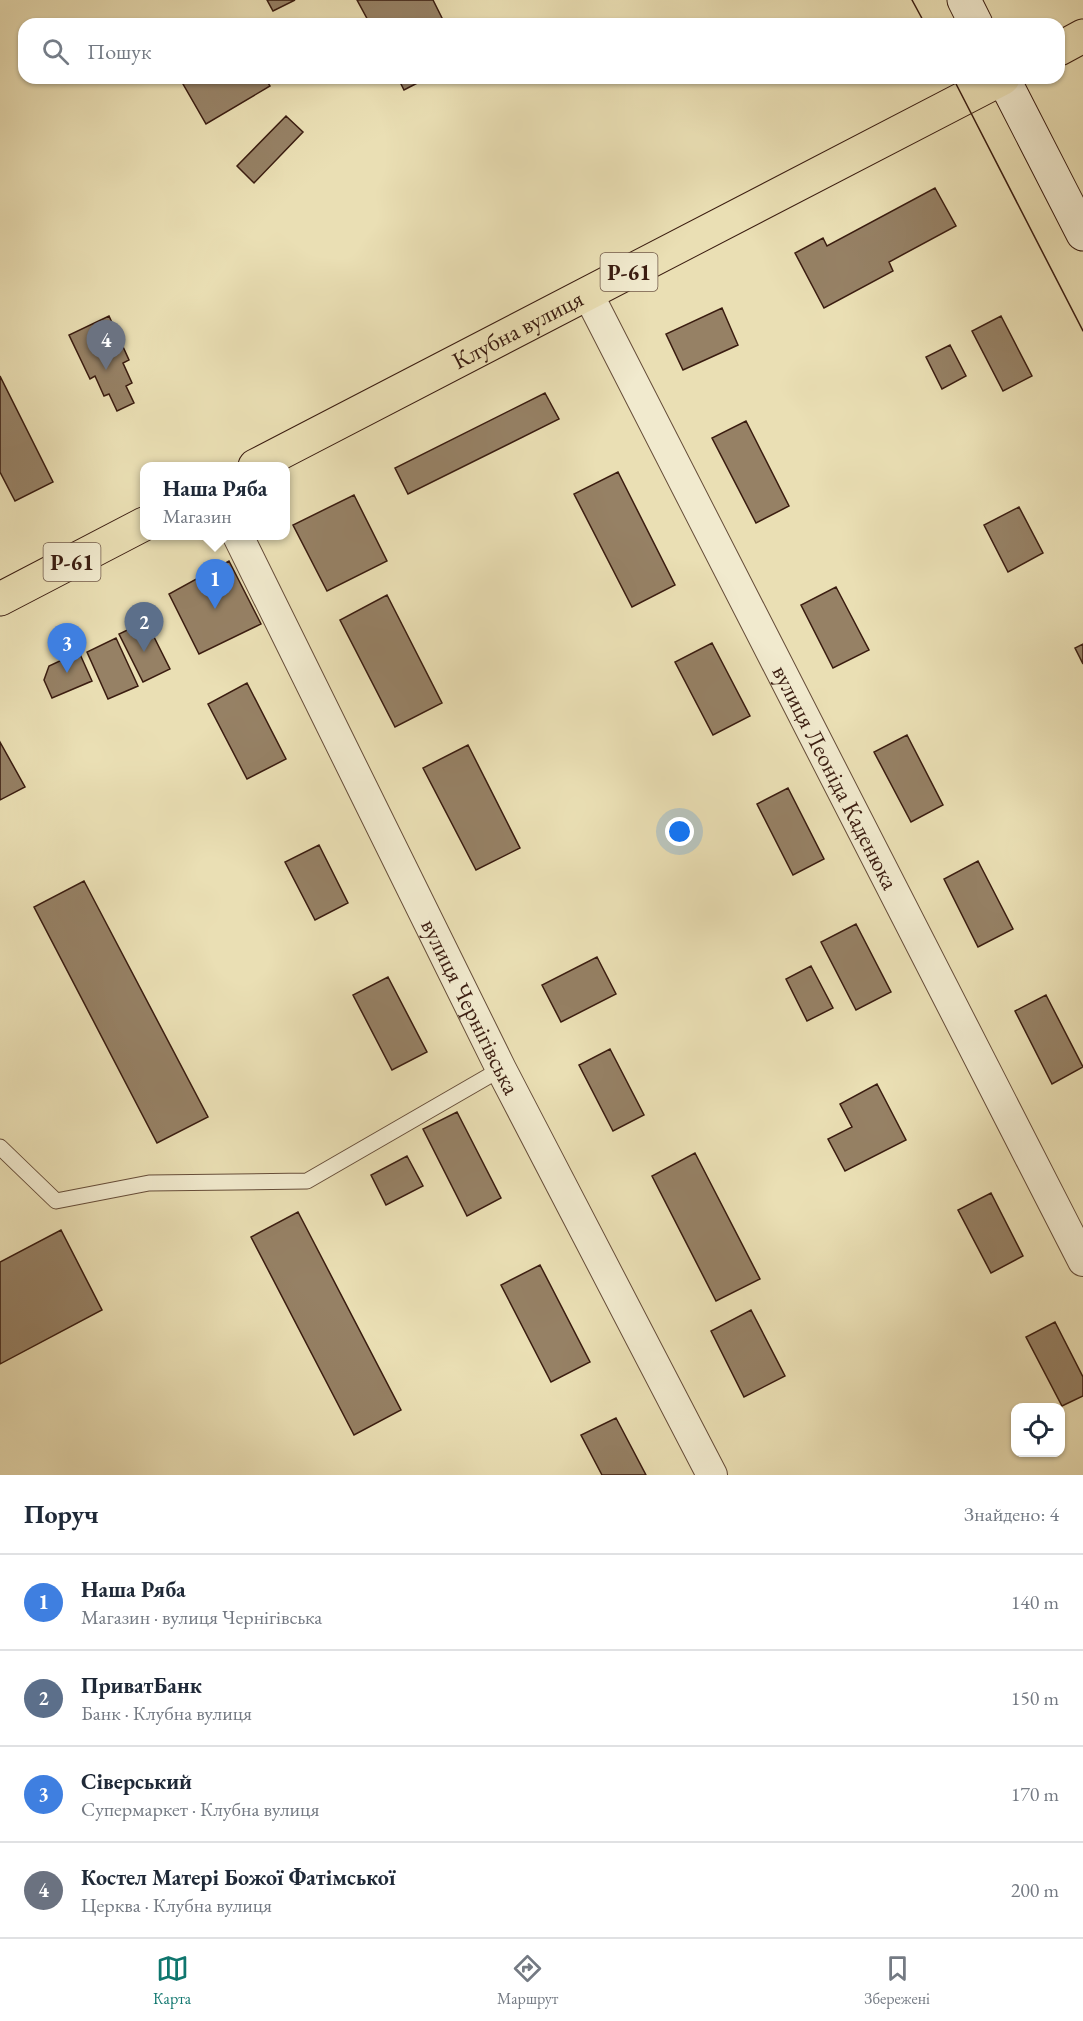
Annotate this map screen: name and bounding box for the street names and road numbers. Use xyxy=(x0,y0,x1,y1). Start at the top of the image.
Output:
road number: Р-61 xyxy=(600,253,658,291)
street label: Клубна вулиця xyxy=(447,282,588,376)
road number: Р-61 xyxy=(44,543,100,581)
street label: вулиця Леоніда Каденюка xyxy=(765,659,906,895)
street label: вулиця Чернігівська xyxy=(414,913,528,1100)

